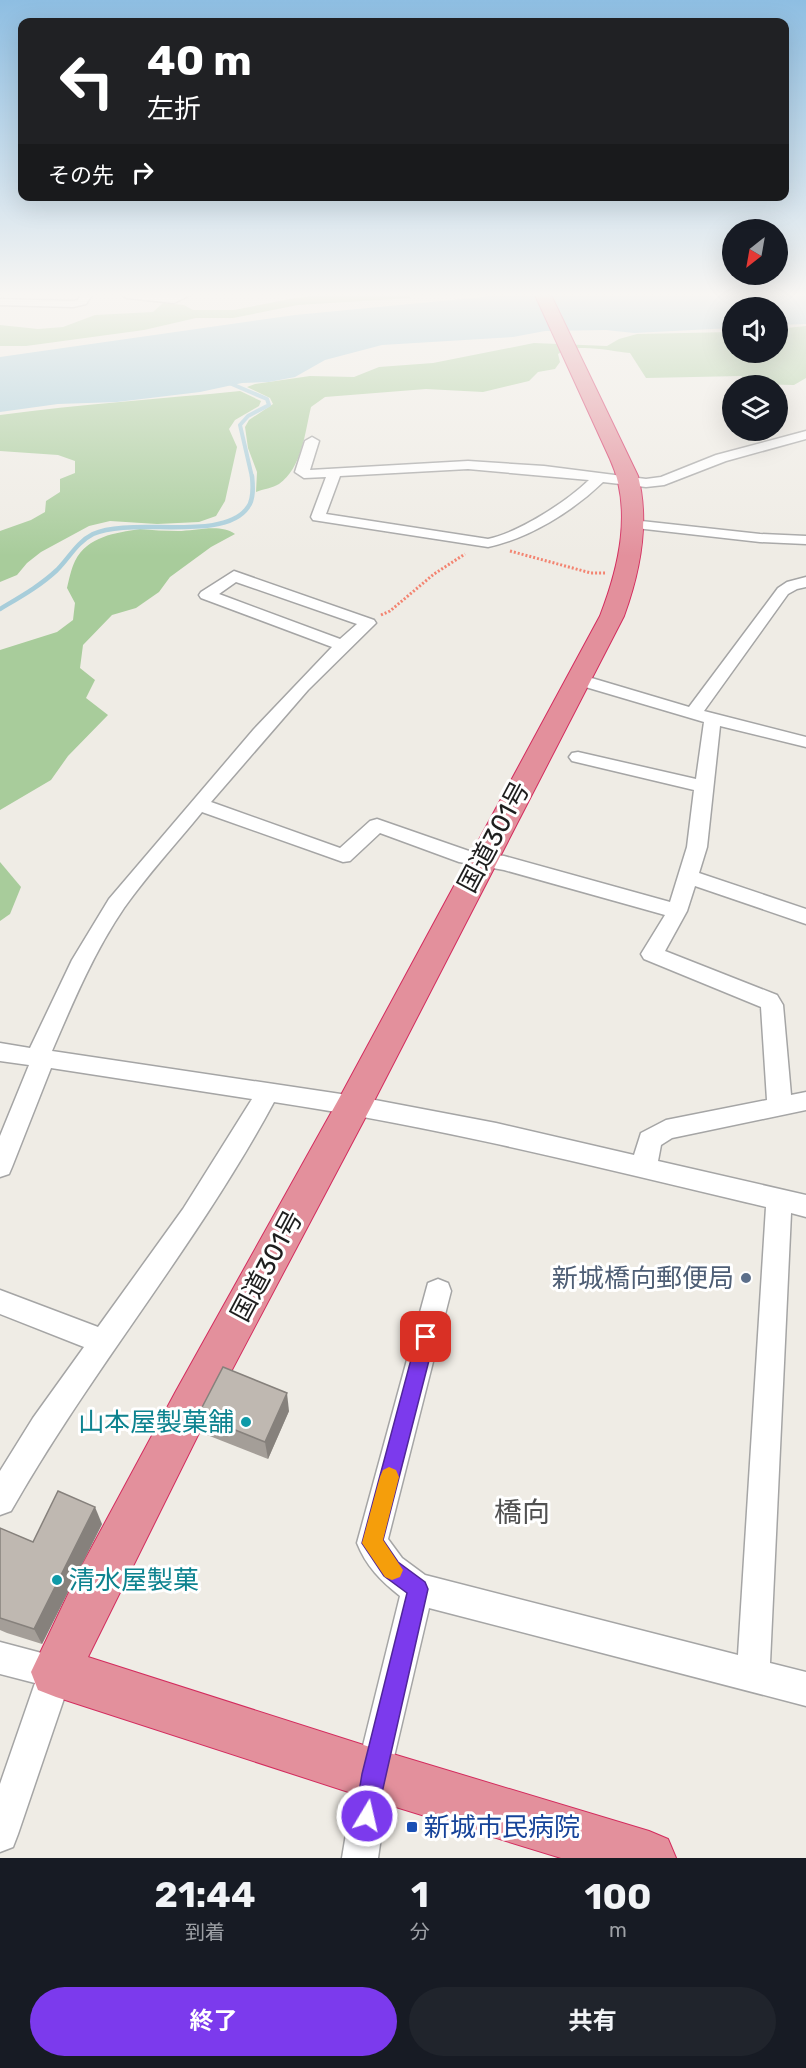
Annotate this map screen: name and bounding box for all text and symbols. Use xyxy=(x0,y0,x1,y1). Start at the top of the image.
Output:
text: 40 m xyxy=(147,36,252,86)
icon: left xyxy=(48,42,126,120)
text: 左折 xyxy=(147,93,201,125)
icon: right xyxy=(126,156,159,189)
text: その先 xyxy=(48,162,114,189)
north arrow xyxy=(722,219,788,285)
map controls xyxy=(722,219,788,441)
button: sound xyxy=(722,297,788,363)
button: layers xyxy=(722,375,788,441)
street label: 国道301号 xyxy=(452,776,536,898)
street label: 国道301号 xyxy=(225,1205,309,1327)
place label: 新城橋向郵便局 xyxy=(552,1263,734,1294)
marker: 新城橋向郵便局 xyxy=(739,1271,753,1285)
pin xyxy=(400,1311,451,1362)
icon: arrive xyxy=(409,1320,442,1353)
place label: 山本屋製菓舗 xyxy=(78,1407,234,1438)
marker: 山本屋製菓舗 xyxy=(239,1415,253,1429)
district label: 橋向 xyxy=(494,1496,550,1529)
place label: 清水屋製菓 xyxy=(69,1565,199,1596)
marker: 清水屋製菓 xyxy=(50,1573,64,1587)
position arrow xyxy=(335,1784,399,1848)
place label: 新城市民病院 xyxy=(424,1812,580,1843)
marker: 新城市民病院 xyxy=(405,1820,419,1834)
text: 21:44 xyxy=(155,1873,256,1916)
text: 1 xyxy=(411,1873,429,1916)
text: 100 xyxy=(585,1875,651,1918)
text: m xyxy=(609,1918,627,1942)
text: 到着 xyxy=(185,1920,225,1944)
text: 分 xyxy=(410,1920,430,1944)
button: 終了 xyxy=(30,1987,397,2056)
button: 共有 xyxy=(409,1987,776,2056)

